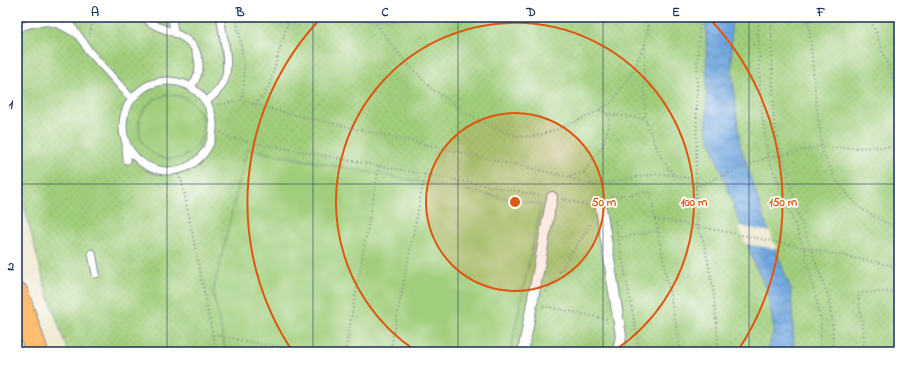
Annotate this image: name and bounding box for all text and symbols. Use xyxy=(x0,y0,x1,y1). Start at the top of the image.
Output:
text: A xyxy=(91,3,99,22)
text: B xyxy=(235,3,245,22)
text: C xyxy=(381,3,389,22)
text: D xyxy=(525,3,536,22)
text: E xyxy=(672,3,680,22)
text: F xyxy=(816,3,826,22)
text: 1 xyxy=(9,95,14,114)
text: 50 m xyxy=(592,194,617,212)
text: 100 m xyxy=(681,194,708,212)
text: 150 m xyxy=(769,194,798,212)
centre of rings xyxy=(508,195,522,209)
text: 2 xyxy=(7,257,15,276)

